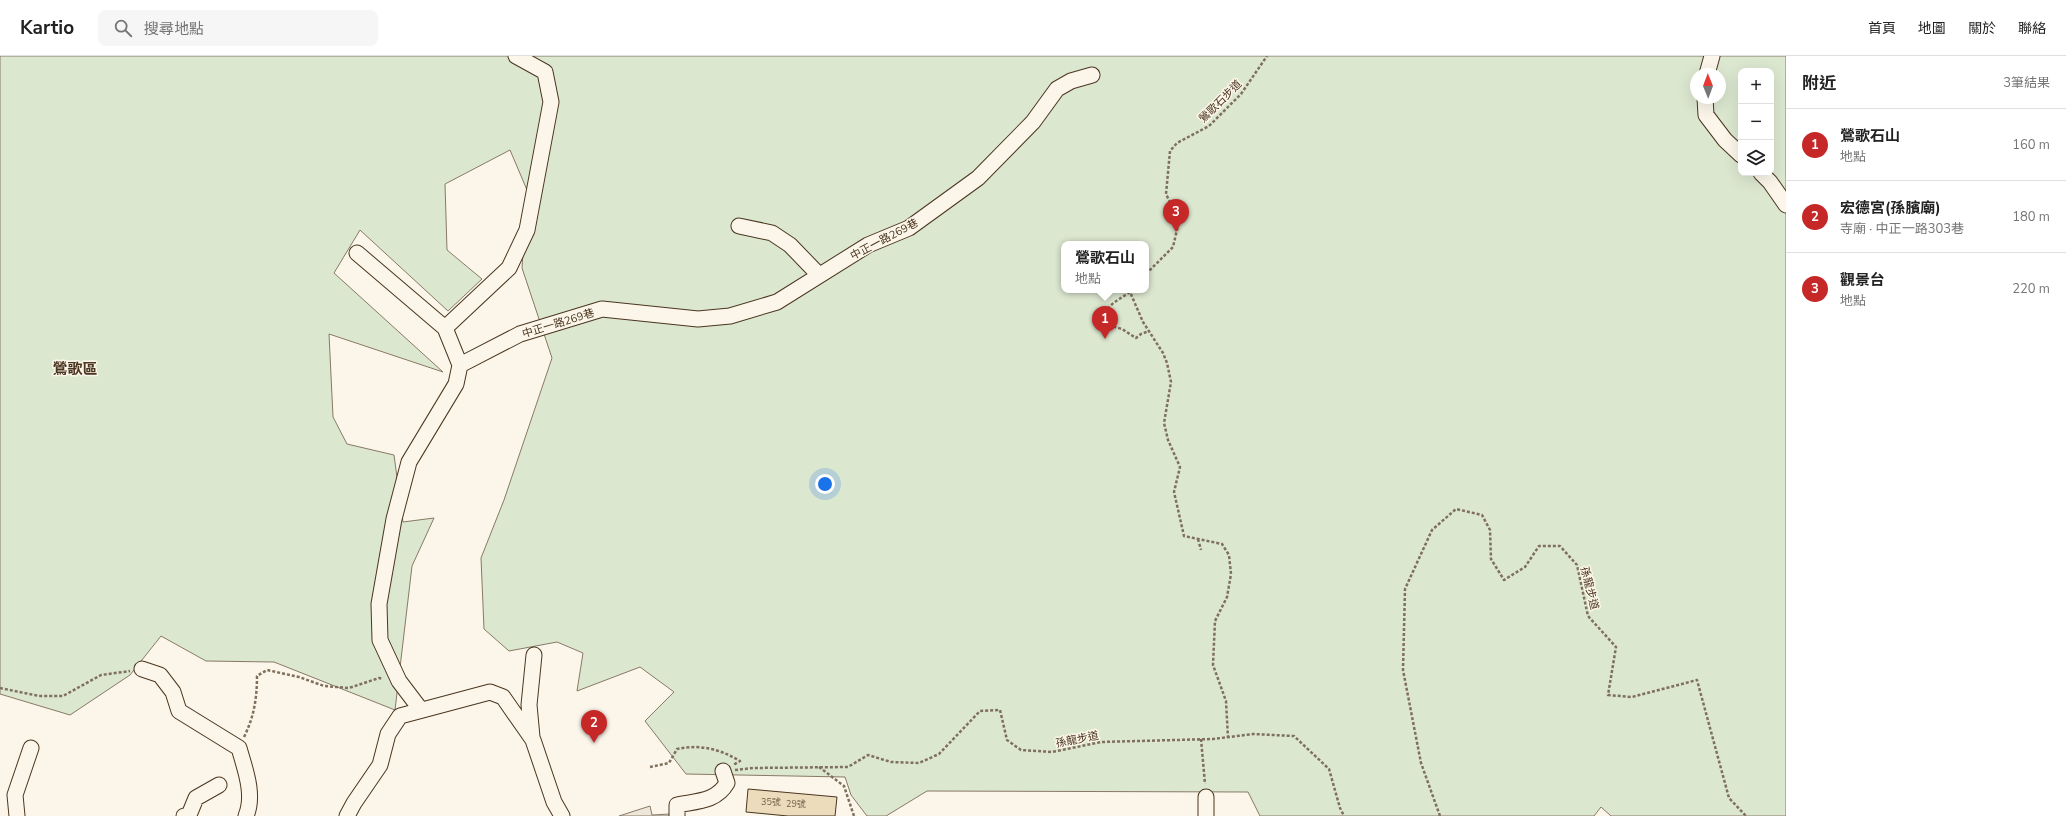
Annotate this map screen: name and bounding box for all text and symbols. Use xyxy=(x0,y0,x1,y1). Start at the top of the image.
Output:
search box xyxy=(98,10,378,46)
text: Kartio xyxy=(20,15,74,41)
icon: search xyxy=(112,17,134,39)
text: 搜尋地點 xyxy=(144,19,204,39)
text: 首頁 xyxy=(1868,19,1896,38)
text: 地圖 xyxy=(1918,19,1946,38)
text: 關於 xyxy=(1968,19,1996,38)
text: 聯絡 xyxy=(2018,19,2046,38)
north arrow xyxy=(1690,68,1726,104)
map controls xyxy=(1738,68,1774,176)
button: + xyxy=(1738,68,1774,104)
text: 附近 xyxy=(1802,72,1836,95)
text: 3筆結果 xyxy=(2003,74,2050,92)
street label: 鶯歌石步道 xyxy=(1196,77,1245,126)
button: − xyxy=(1738,104,1774,140)
text: 鶯歌石山 xyxy=(1840,126,1900,146)
text: 1 xyxy=(1811,136,1819,154)
text: 160 m xyxy=(2012,136,2050,154)
button: layers xyxy=(1738,140,1774,176)
text: 地點 xyxy=(1840,148,1866,166)
text: 宏德宮(孫臏廟) xyxy=(1840,198,1941,218)
pin: 3 xyxy=(1163,199,1189,232)
text: 2 xyxy=(1811,208,1819,226)
text: 180 m xyxy=(2012,208,2050,226)
street label: 中正一路269巷 xyxy=(848,215,921,264)
text: 寺廟 · 中正一路303巷 xyxy=(1840,220,1964,238)
popup xyxy=(1061,241,1149,293)
text: 鶯歌石山 xyxy=(1075,248,1135,268)
text: 地點 xyxy=(1075,270,1101,288)
text: 觀景台 xyxy=(1840,270,1885,290)
text: 3 xyxy=(1811,280,1819,298)
text: 220 m xyxy=(2012,280,2050,298)
text: 地點 xyxy=(1840,292,1866,310)
street label: 中正一路269巷 xyxy=(520,305,596,342)
pin: 1 xyxy=(1092,306,1118,339)
district label: 鶯歌區 xyxy=(52,359,98,379)
your location xyxy=(815,474,835,494)
street label: 孫龍步道 xyxy=(1577,565,1602,611)
pin: 2 xyxy=(581,710,607,743)
street label: 孫龍步道 xyxy=(1054,728,1100,751)
house number: 35號 xyxy=(761,796,781,808)
house number: 29號 xyxy=(786,798,806,810)

